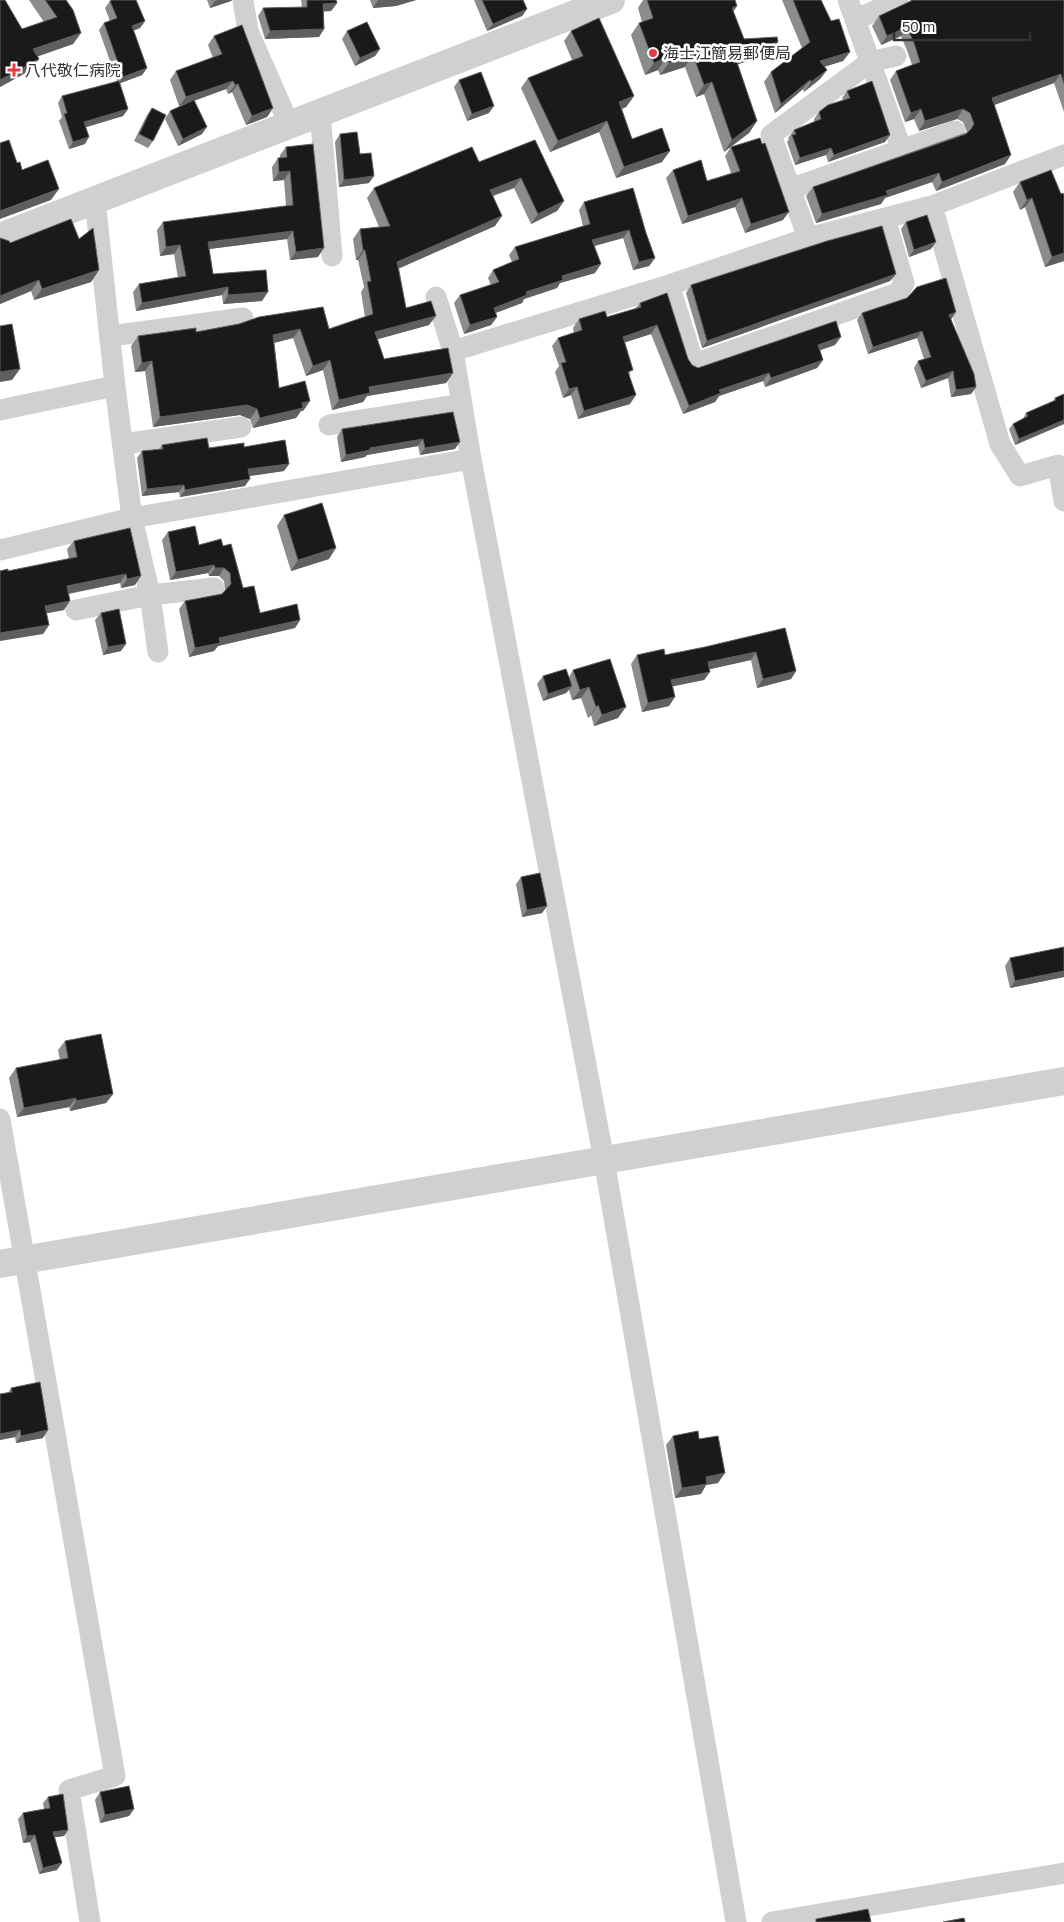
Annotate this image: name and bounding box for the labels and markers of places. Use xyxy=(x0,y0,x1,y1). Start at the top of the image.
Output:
place label: 海士江簡易郵便局 xyxy=(663,45,791,62)
marker: 海士江簡易郵便局 xyxy=(647,47,659,59)
place label: 八代敬仁病院 xyxy=(25,62,121,79)
marker: 八代敬仁病院 xyxy=(7,63,21,77)

